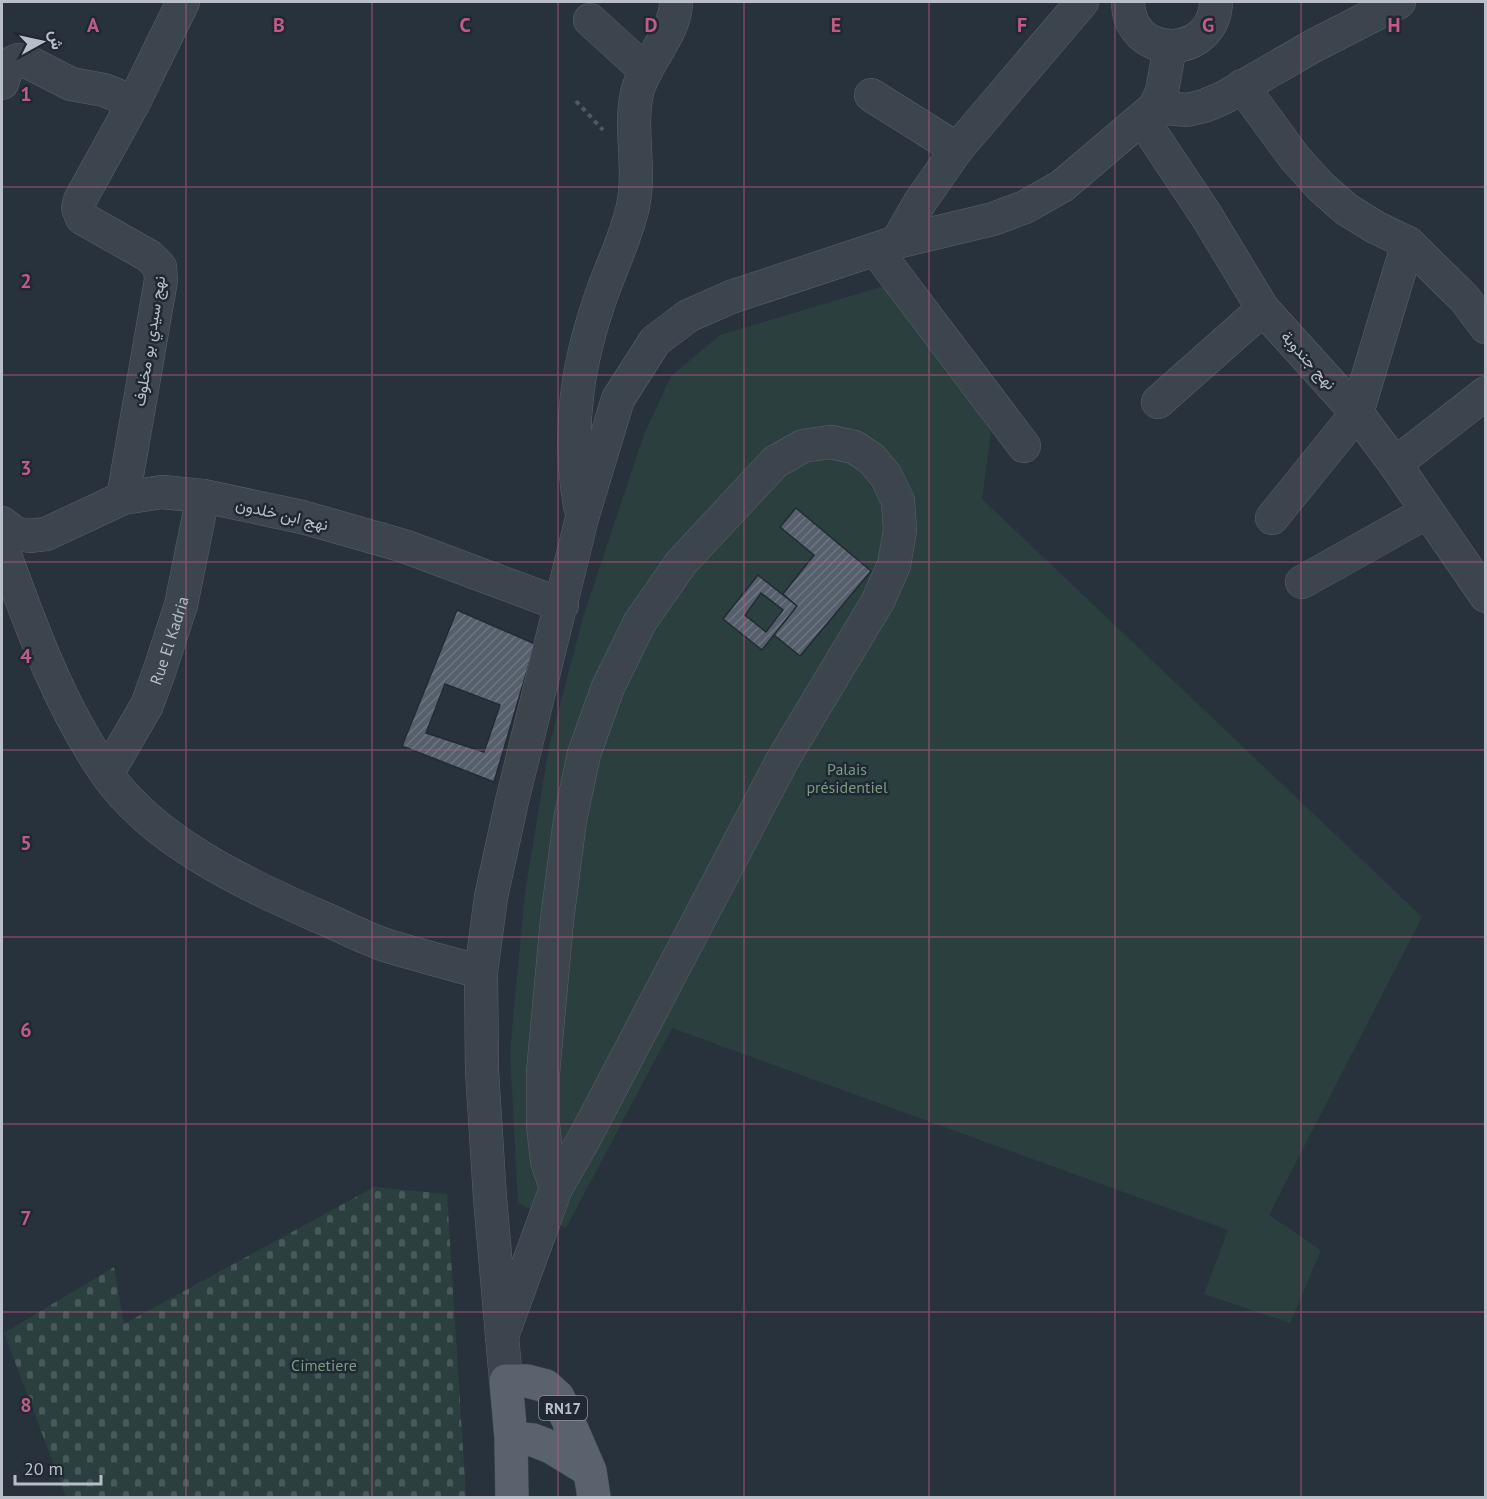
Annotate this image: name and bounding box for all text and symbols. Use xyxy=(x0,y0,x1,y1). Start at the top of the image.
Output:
north arrow xyxy=(12,12,72,72)
text: A xyxy=(87,12,100,38)
text: B xyxy=(273,12,285,38)
text: C xyxy=(459,12,471,38)
text: D xyxy=(645,12,658,38)
text: E xyxy=(831,12,841,38)
text: F xyxy=(1017,12,1027,38)
text: G xyxy=(1202,12,1214,38)
text: H xyxy=(1387,12,1401,38)
text: ش xyxy=(46,29,68,51)
text: 1 xyxy=(20,81,32,107)
text: 2 xyxy=(20,268,32,294)
street label: نهج سيدي بو مخلوف xyxy=(129,274,173,408)
street label: نهج جندوبة xyxy=(1276,326,1341,395)
text: 3 xyxy=(20,455,32,481)
street label: نهج ابن خلدون xyxy=(233,494,330,536)
street label: Rue El Kadria xyxy=(145,595,192,687)
text: 4 xyxy=(20,643,32,669)
park label: Palais présidentiel xyxy=(806,759,888,797)
text: 5 xyxy=(20,830,32,856)
text: 6 xyxy=(20,1017,32,1043)
text: 7 xyxy=(20,1205,32,1231)
park label: Cimetiere xyxy=(291,1355,357,1375)
text: 8 xyxy=(20,1392,32,1418)
road number: RN17 xyxy=(539,1396,587,1420)
scale bar xyxy=(15,1448,100,1486)
text: 20 m xyxy=(24,1457,63,1480)

